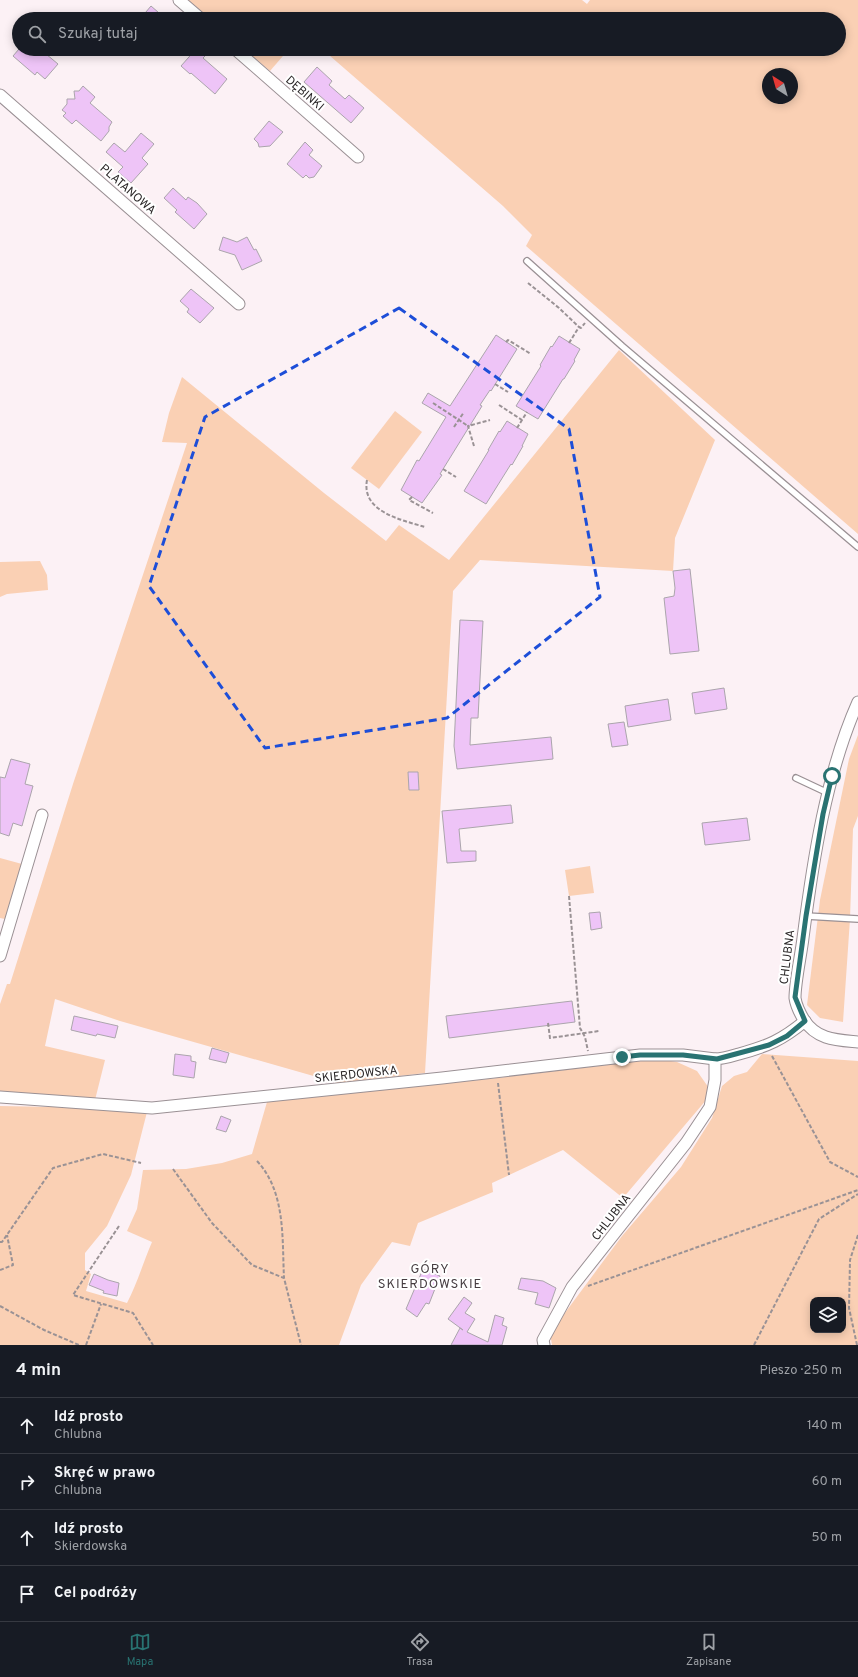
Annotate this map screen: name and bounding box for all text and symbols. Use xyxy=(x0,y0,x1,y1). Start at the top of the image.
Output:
search box xyxy=(12,12,846,56)
icon: search xyxy=(26,23,48,45)
text: Szukaj tutaj xyxy=(58,25,138,44)
north arrow xyxy=(762,68,798,104)
street label: DĘBINKI xyxy=(282,73,327,115)
street label: PLATANOWA xyxy=(96,161,159,219)
route start xyxy=(823,767,841,785)
street label: CHLUBNA xyxy=(777,929,799,985)
route end xyxy=(613,1048,631,1066)
street label: SKIERDOWSKA xyxy=(314,1063,398,1087)
street label: CHLUBNA xyxy=(589,1191,635,1244)
district label: GÓRY SKIERDOWSKIE xyxy=(378,1260,482,1293)
map controls xyxy=(810,1297,846,1333)
button: layers xyxy=(810,1297,846,1333)
text: 4 min xyxy=(16,1360,61,1382)
text: Pieszo · 250 m xyxy=(759,1363,842,1379)
text: Idź prosto xyxy=(54,1408,123,1427)
icon: ahead xyxy=(16,1415,38,1437)
text: 140 m xyxy=(807,1418,842,1434)
text: Chlubna xyxy=(54,1427,102,1443)
text: Skręć w prawo xyxy=(54,1464,155,1483)
icon: right xyxy=(16,1471,38,1493)
text: 60 m xyxy=(812,1474,842,1490)
text: Chlubna xyxy=(54,1483,102,1499)
text: Idź prosto xyxy=(54,1520,123,1539)
icon: ahead xyxy=(16,1527,38,1549)
text: 50 m xyxy=(812,1530,842,1546)
text: Skierdowska xyxy=(54,1539,127,1555)
icon: arrive xyxy=(16,1583,38,1605)
text: Cel podróży xyxy=(54,1584,137,1603)
tab: Mapa xyxy=(127,1631,153,1669)
tab: Trasa xyxy=(407,1631,433,1669)
tab: Zapisane xyxy=(686,1631,731,1669)

